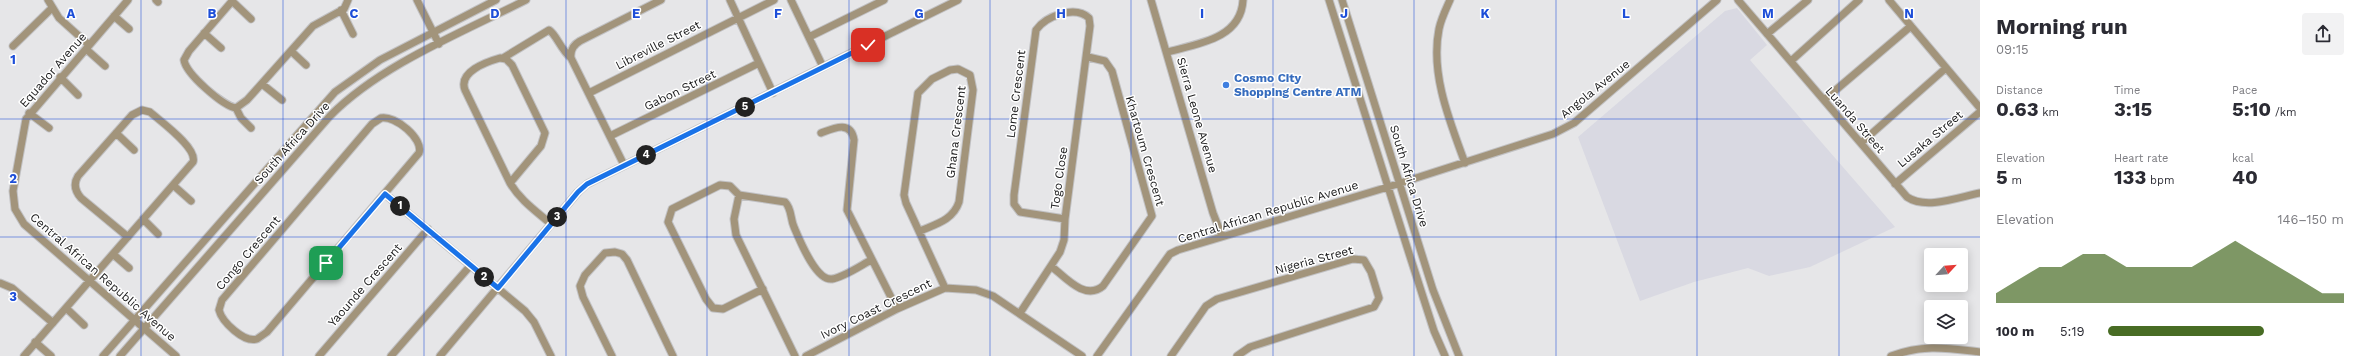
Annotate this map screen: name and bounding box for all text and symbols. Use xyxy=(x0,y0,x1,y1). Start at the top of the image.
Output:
text: A xyxy=(67,6,76,21)
text: B xyxy=(208,6,217,21)
text: C xyxy=(350,6,359,21)
text: D xyxy=(490,6,500,21)
text: E xyxy=(632,6,640,21)
text: F xyxy=(774,6,782,21)
text: G xyxy=(914,6,924,21)
text: H xyxy=(1056,6,1066,21)
text: I xyxy=(1200,6,1204,21)
text: J xyxy=(1340,6,1348,21)
text: K xyxy=(1480,6,1490,21)
text: L xyxy=(1622,6,1630,21)
text: M xyxy=(1762,6,1774,21)
text: N xyxy=(1904,6,1914,21)
button: share xyxy=(2302,13,2344,55)
text: Morning run xyxy=(1996,14,2128,39)
street label: Libreville Street xyxy=(613,18,703,72)
pin xyxy=(851,28,885,62)
street label: Equador Avenue xyxy=(17,30,89,110)
icon: check xyxy=(857,34,879,56)
text: 09:15 xyxy=(1996,42,2029,57)
street label: Lome Crescent xyxy=(1004,49,1028,139)
text: 1 xyxy=(10,52,16,67)
street label: Sierra Leone Avenue xyxy=(1174,56,1220,174)
street label: Angola Avenue xyxy=(1557,57,1633,121)
street label: Gabon Street xyxy=(642,67,718,113)
place label: Cosmo City Shopping Centre ATM xyxy=(1234,71,1361,99)
marker: Cosmo City Shopping Centre ATM xyxy=(1221,80,1231,90)
street label: Luanda Street xyxy=(1823,84,1887,156)
text: Distance xyxy=(1996,84,2043,97)
text: Time xyxy=(2114,84,2140,97)
text: Pace xyxy=(2232,84,2257,97)
street label: Ghana Crescent xyxy=(943,85,969,179)
street label: Khartoum Crescent xyxy=(1123,94,1167,208)
pin: 5 xyxy=(735,97,755,117)
text: 0.63 xyxy=(1996,97,2039,121)
text: 3:15 xyxy=(2114,97,2152,121)
text: 5:10 xyxy=(2232,97,2271,121)
street label: South Africa Drive xyxy=(251,99,333,187)
text: 5 xyxy=(742,100,748,113)
text: km xyxy=(2039,106,2059,119)
text: /km xyxy=(2271,106,2296,119)
street label: Lusaka Street xyxy=(1894,108,1966,170)
street label: South Africa Drive xyxy=(1387,123,1431,229)
pin: 4 xyxy=(636,145,656,165)
street label: Togo Close xyxy=(1048,146,1070,210)
text: 4 xyxy=(642,148,650,161)
text: Elevation xyxy=(1996,152,2045,165)
text: Heart rate xyxy=(2114,152,2168,165)
text: kcal xyxy=(2232,152,2254,165)
text: 5 xyxy=(1996,165,2008,189)
text: 133 xyxy=(2114,165,2146,189)
text: 40 xyxy=(2232,165,2258,189)
text: 2 xyxy=(9,171,17,186)
text: m xyxy=(2008,174,2022,187)
text: bpm xyxy=(2146,174,2174,187)
street label: Central African Republic Avenue xyxy=(1176,178,1360,246)
pin: 1 xyxy=(390,196,410,216)
text: 1 xyxy=(398,199,402,212)
pin: 3 xyxy=(547,207,567,227)
street label: Central African Republic Avenue xyxy=(27,210,179,344)
text: 3 xyxy=(554,210,560,223)
text: Elevation xyxy=(1996,212,2054,227)
text: 146–150 m xyxy=(2277,212,2344,227)
street label: Congo Crescent xyxy=(213,213,283,293)
street label: Yaounde Crescent xyxy=(325,241,405,329)
street label: Nigeria Street xyxy=(1273,243,1355,277)
pin xyxy=(309,246,343,280)
north arrow xyxy=(1924,248,1968,292)
map controls xyxy=(1924,248,1968,344)
icon: arrive xyxy=(315,252,337,274)
pin: 2 xyxy=(474,267,494,287)
text: 2 xyxy=(481,270,487,283)
street label: Ivory Coast Crescent xyxy=(818,276,934,342)
text: 3 xyxy=(9,289,17,304)
button: layers xyxy=(1924,300,1968,344)
text: 100 m xyxy=(1996,324,2034,339)
text: 5:19 xyxy=(2060,324,2085,339)

